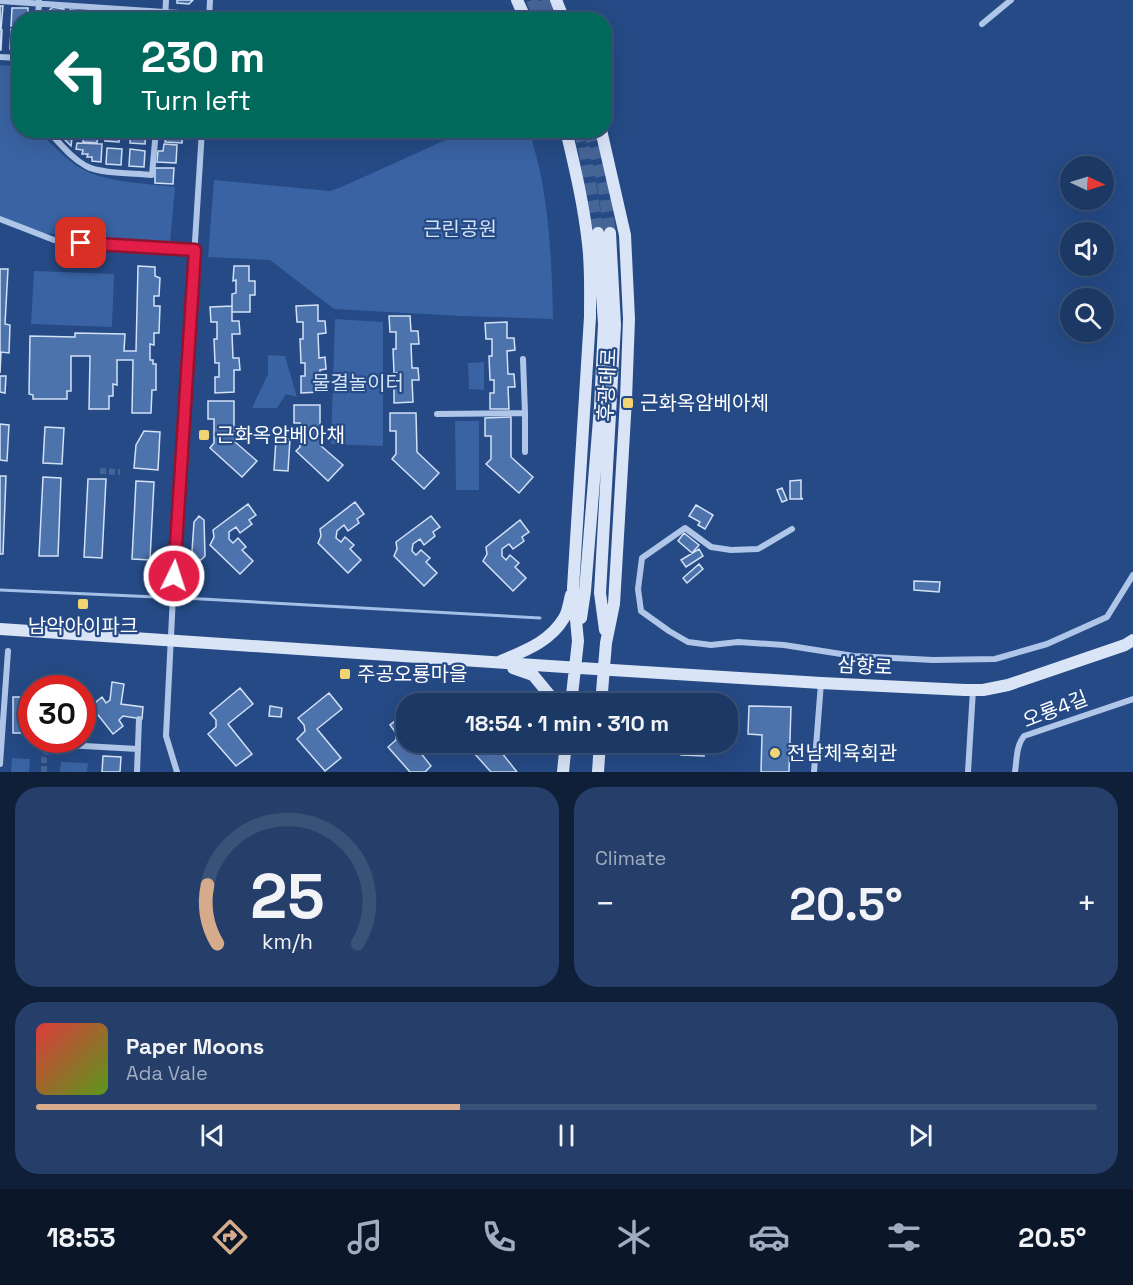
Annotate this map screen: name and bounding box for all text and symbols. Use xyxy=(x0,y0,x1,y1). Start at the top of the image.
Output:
text: 230 m xyxy=(141,31,265,84)
icon: left xyxy=(42,36,120,114)
text: Turn left xyxy=(141,83,251,118)
north arrow xyxy=(1060,156,1114,210)
map controls xyxy=(1060,156,1114,342)
park label: 근린공원 xyxy=(423,216,497,242)
pin xyxy=(55,217,106,268)
button: sound xyxy=(1060,222,1114,276)
icon: arrive xyxy=(64,226,97,259)
button: search xyxy=(1060,288,1114,342)
street label: 후광대로 xyxy=(592,348,622,422)
park label: 물결놀이터 xyxy=(312,370,404,396)
place label: 근화옥암베아체 xyxy=(640,390,769,416)
marker: 근화옥암베아체 xyxy=(621,396,635,410)
place label: 근화옥암베아채 xyxy=(216,422,345,448)
marker: 근화옥암베아채 xyxy=(197,428,211,442)
position arrow xyxy=(142,544,206,608)
marker: 남악아이파크 xyxy=(76,597,90,611)
place label: 남악아이파크 xyxy=(28,613,138,639)
street label: 삼향로 xyxy=(837,652,893,680)
place label: 주공오룡마을 xyxy=(357,661,467,687)
marker: 주공오룡마을 xyxy=(338,667,352,681)
speed limit sign: 30 xyxy=(18,675,96,753)
street label: 오룡4길 xyxy=(1019,685,1091,733)
text: 18:54 · 1 min · 310 m xyxy=(465,709,669,737)
place label: 전남체육회관 xyxy=(787,740,897,766)
marker: 전남체육회관 xyxy=(768,746,782,760)
text: Climate xyxy=(595,845,666,871)
text: 25 xyxy=(250,857,324,936)
text: 20.5° xyxy=(789,876,903,933)
text: − xyxy=(595,883,615,925)
text: + xyxy=(1077,883,1097,925)
text: km/h xyxy=(261,928,313,955)
text: Paper Moons xyxy=(126,1032,264,1060)
text: Ada Vale xyxy=(126,1060,208,1086)
icon: previous xyxy=(196,1119,229,1152)
icon: pause xyxy=(550,1119,583,1152)
icon: next xyxy=(904,1119,937,1152)
icon: directions xyxy=(209,1216,251,1258)
icon: music xyxy=(344,1216,386,1258)
icon: phone xyxy=(478,1216,520,1258)
icon: climate xyxy=(613,1216,655,1258)
icon: car xyxy=(748,1216,790,1258)
icon: filters xyxy=(883,1216,925,1258)
text: 18:53 xyxy=(46,1220,116,1255)
text: 20.5° xyxy=(1018,1220,1086,1255)

